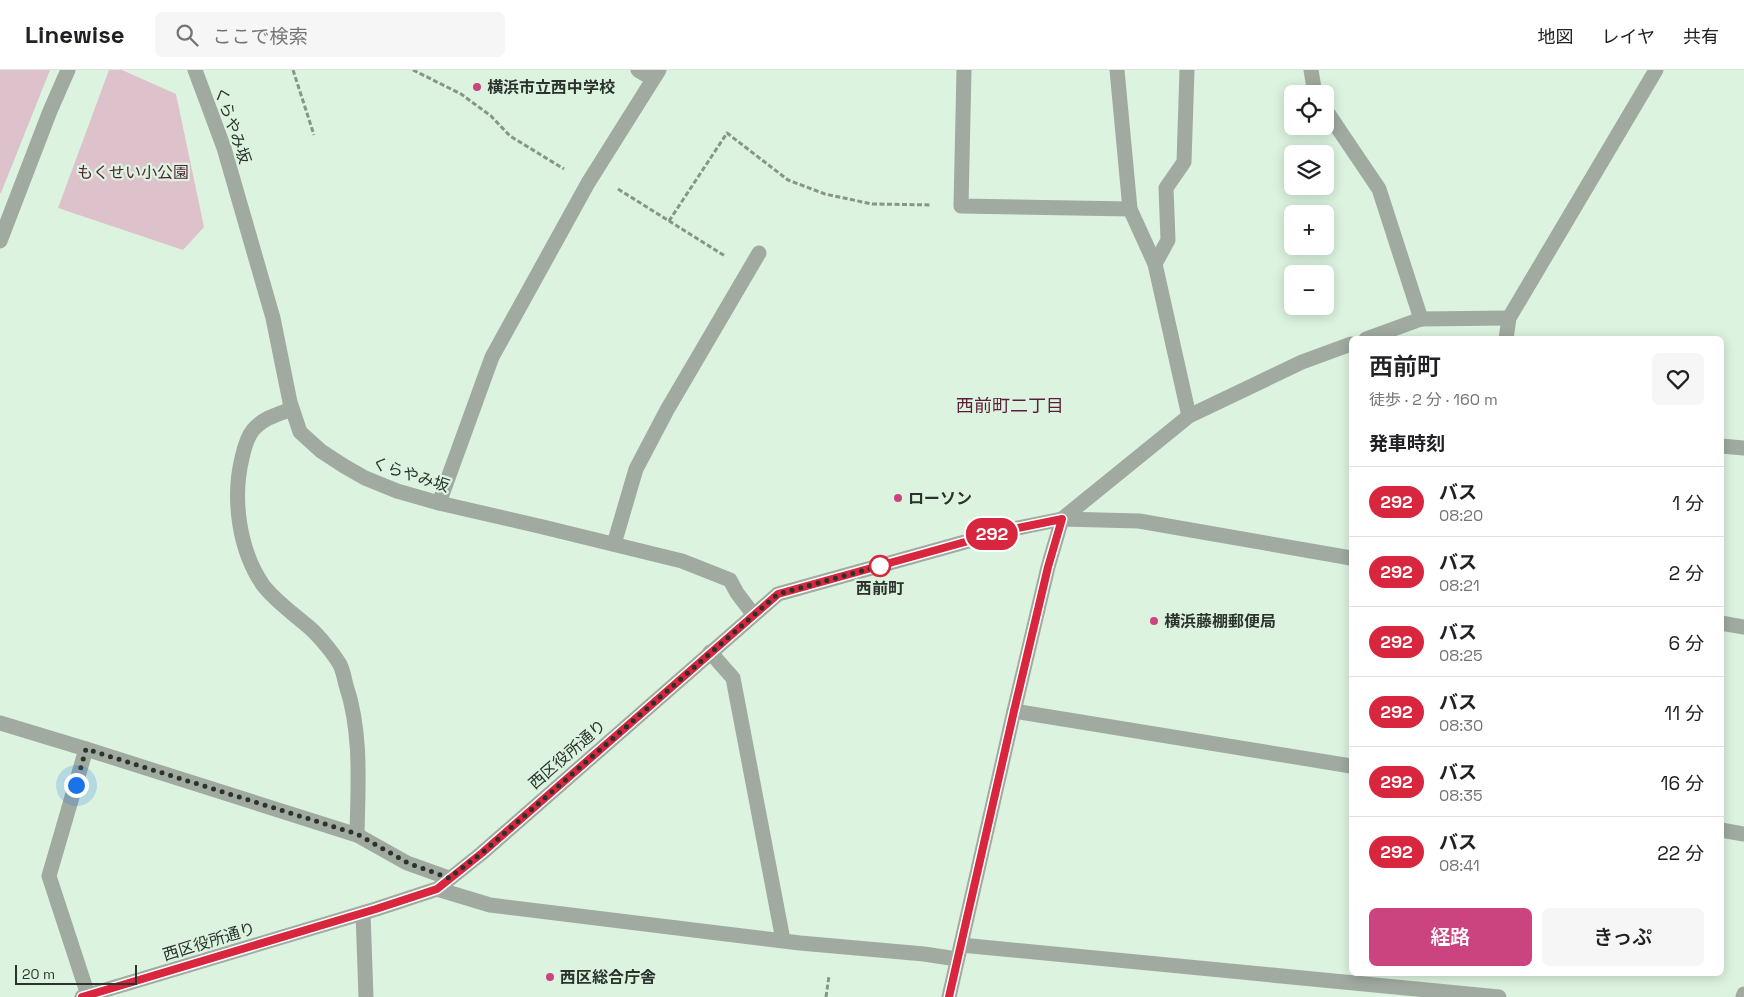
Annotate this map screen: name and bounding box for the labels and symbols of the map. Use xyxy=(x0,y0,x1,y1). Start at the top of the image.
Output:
place label: 横浜市立西中学校 xyxy=(487,77,615,98)
marker: 横浜市立西中学校 xyxy=(471,81,483,93)
street label: くらやみ坂 xyxy=(210,84,255,166)
park label: もくせい小公園 xyxy=(77,162,189,183)
district label: 西前町二丁目 xyxy=(956,394,1064,417)
street label: くらやみ坂 xyxy=(370,452,452,497)
place label: ローソン xyxy=(908,488,972,509)
marker: ローソン xyxy=(892,492,904,504)
line badge: 292 xyxy=(963,518,1021,550)
marker: 西前町 xyxy=(869,555,891,577)
place label: 西前町 xyxy=(856,578,904,599)
place label: 横浜藤棚郵便局 xyxy=(1164,611,1276,632)
marker: 横浜藤棚郵便局 xyxy=(1148,615,1160,627)
street label: 西区役所通り xyxy=(524,715,610,794)
your location xyxy=(64,773,89,798)
street label: 西区役所通り xyxy=(160,917,258,966)
scale bar xyxy=(15,962,138,985)
place label: 西区総合庁舎 xyxy=(560,967,656,988)
marker: 西区総合庁舎 xyxy=(544,971,556,983)

